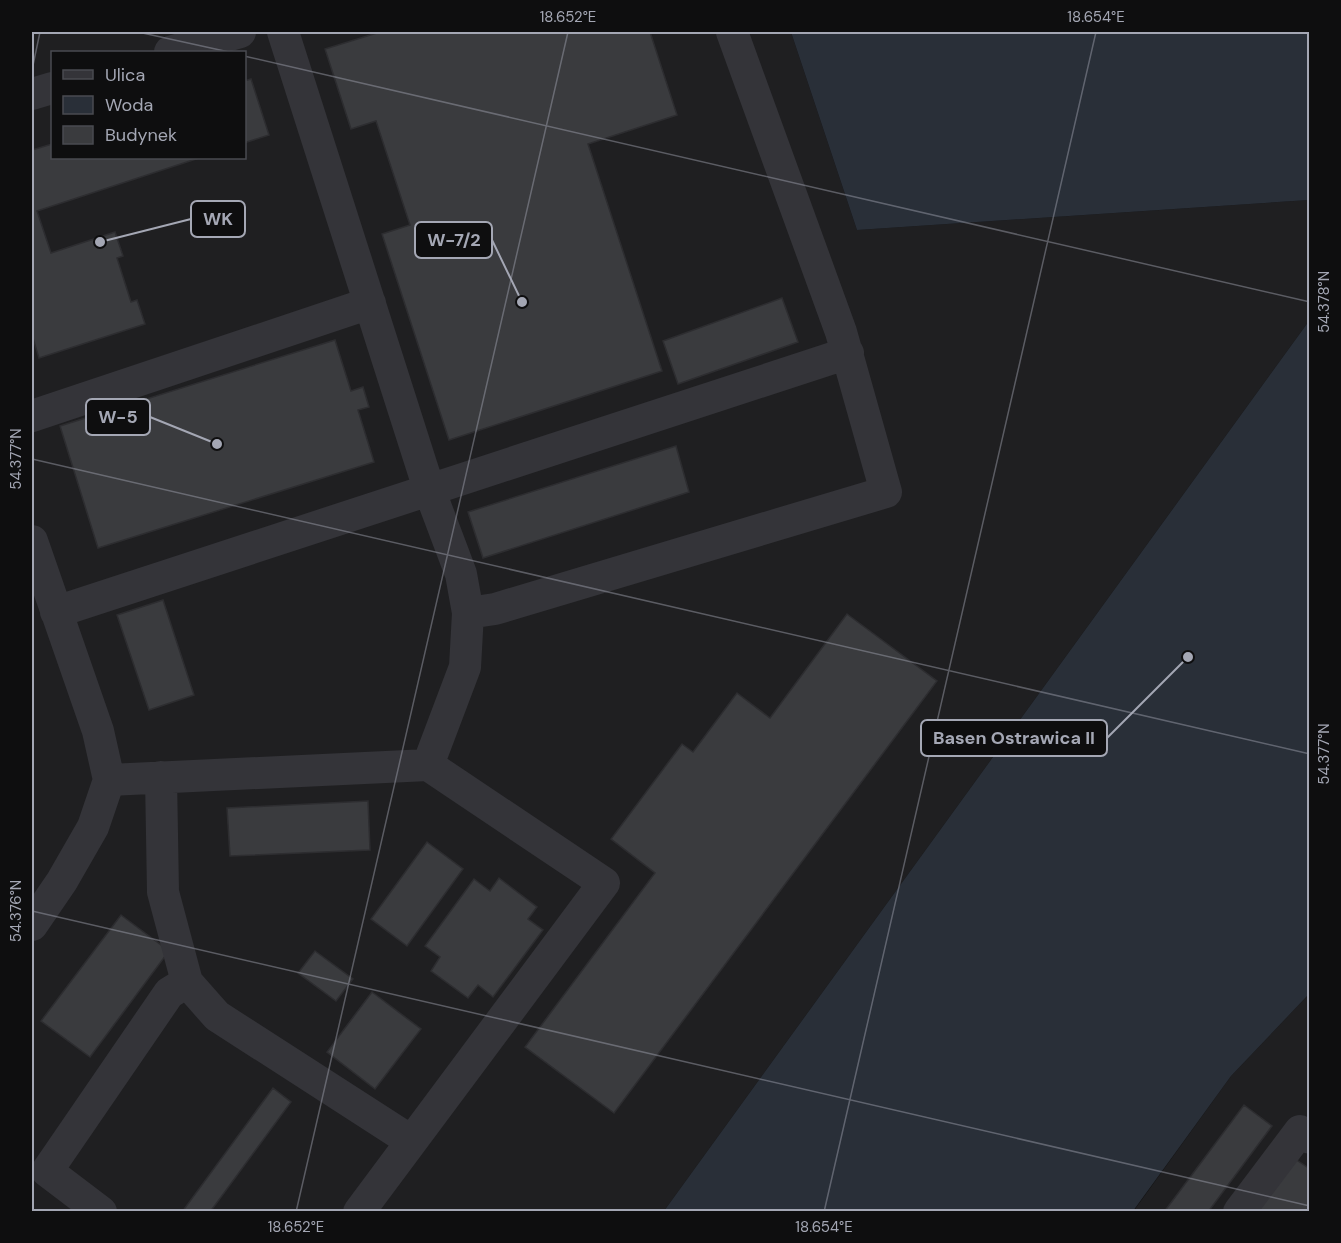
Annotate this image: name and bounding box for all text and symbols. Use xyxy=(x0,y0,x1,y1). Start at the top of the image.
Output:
text: 18.652°E xyxy=(540,7,596,27)
text: 18.654°E xyxy=(1067,7,1125,27)
legend xyxy=(51,51,246,159)
text: Ulica xyxy=(105,63,145,87)
text: Woda xyxy=(105,93,153,117)
text: Budynek xyxy=(105,123,177,147)
callout: WK xyxy=(191,201,245,237)
text: WK xyxy=(203,207,233,231)
callout: W-7/2 xyxy=(415,222,492,258)
text: W-7/2 xyxy=(427,228,481,252)
text: 54.378°N xyxy=(1314,271,1334,333)
callout: W-5 xyxy=(86,399,150,435)
text: W-5 xyxy=(98,405,138,429)
text: 54.377°N xyxy=(6,428,26,490)
callout: Basen Ostrawica II xyxy=(921,720,1107,756)
text: 54.377°N xyxy=(1314,723,1334,785)
text: Basen Ostrawica II xyxy=(933,726,1095,750)
text: 54.376°N xyxy=(6,880,26,942)
text: 18.652°E xyxy=(268,1217,324,1237)
text: 18.654°E xyxy=(795,1217,853,1237)

